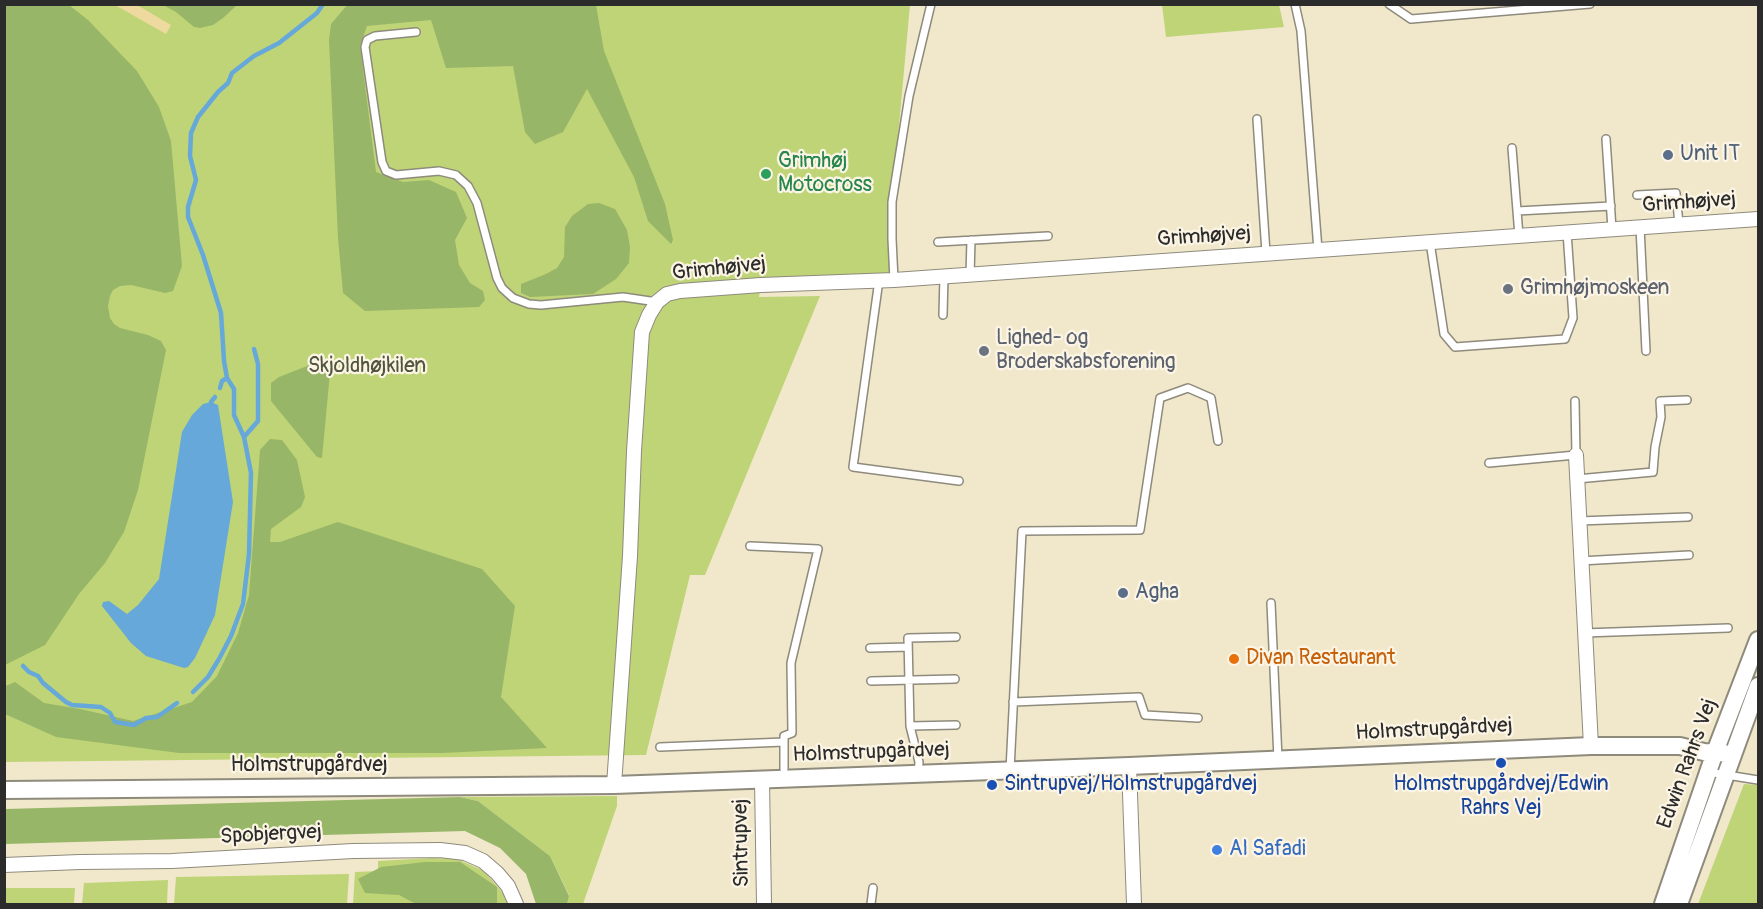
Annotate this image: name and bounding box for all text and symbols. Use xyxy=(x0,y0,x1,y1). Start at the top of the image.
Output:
place label: Unit IT xyxy=(1680,142,1740,168)
marker: Unit IT xyxy=(1661,148,1675,162)
place label: Grimhøj Motocross xyxy=(778,149,872,199)
marker: Grimhøj Motocross xyxy=(759,167,773,181)
street label: Grimhøjvej xyxy=(1641,187,1737,219)
street label: Grimhøjvej xyxy=(1156,221,1252,253)
street label: Grimhøjvej xyxy=(671,252,767,286)
place label: Grimhøjmoskeen xyxy=(1520,276,1669,302)
marker: Grimhøjmoskeen xyxy=(1501,282,1515,296)
place label: Lighed- og Broderskabsforening xyxy=(996,326,1176,376)
marker: Lighed- og Broderskabsforening xyxy=(977,344,991,358)
park label: Skjoldhøjkilen xyxy=(308,354,426,380)
place label: Agha xyxy=(1135,580,1179,606)
marker: Agha xyxy=(1116,586,1130,600)
place label: Divan Restaurant xyxy=(1246,646,1396,672)
marker: Divan Restaurant xyxy=(1227,652,1241,666)
street label: Edwin Rahrs Vej xyxy=(1653,696,1723,832)
street label: Holmstrupgårdvej xyxy=(1355,713,1513,747)
street label: Holmstrupgårdvej xyxy=(792,738,950,768)
street label: Holmstrupgårdvej xyxy=(230,753,388,779)
marker: Holmstrupgårdvej/Edwin Rahrs Vej xyxy=(1494,756,1508,770)
place label: Sintrupvej/Holmstrupgårdvej xyxy=(1004,772,1257,798)
place label: Holmstrupgårdvej/Edwin Rahrs Vej xyxy=(1393,772,1609,822)
marker: Sintrupvej/Holmstrupgårdvej xyxy=(985,778,999,792)
street label: Sintrupvej xyxy=(729,799,755,887)
street label: Spobjergvej xyxy=(220,820,322,850)
place label: Al Safadi xyxy=(1229,837,1306,863)
marker: Al Safadi xyxy=(1210,843,1224,857)

